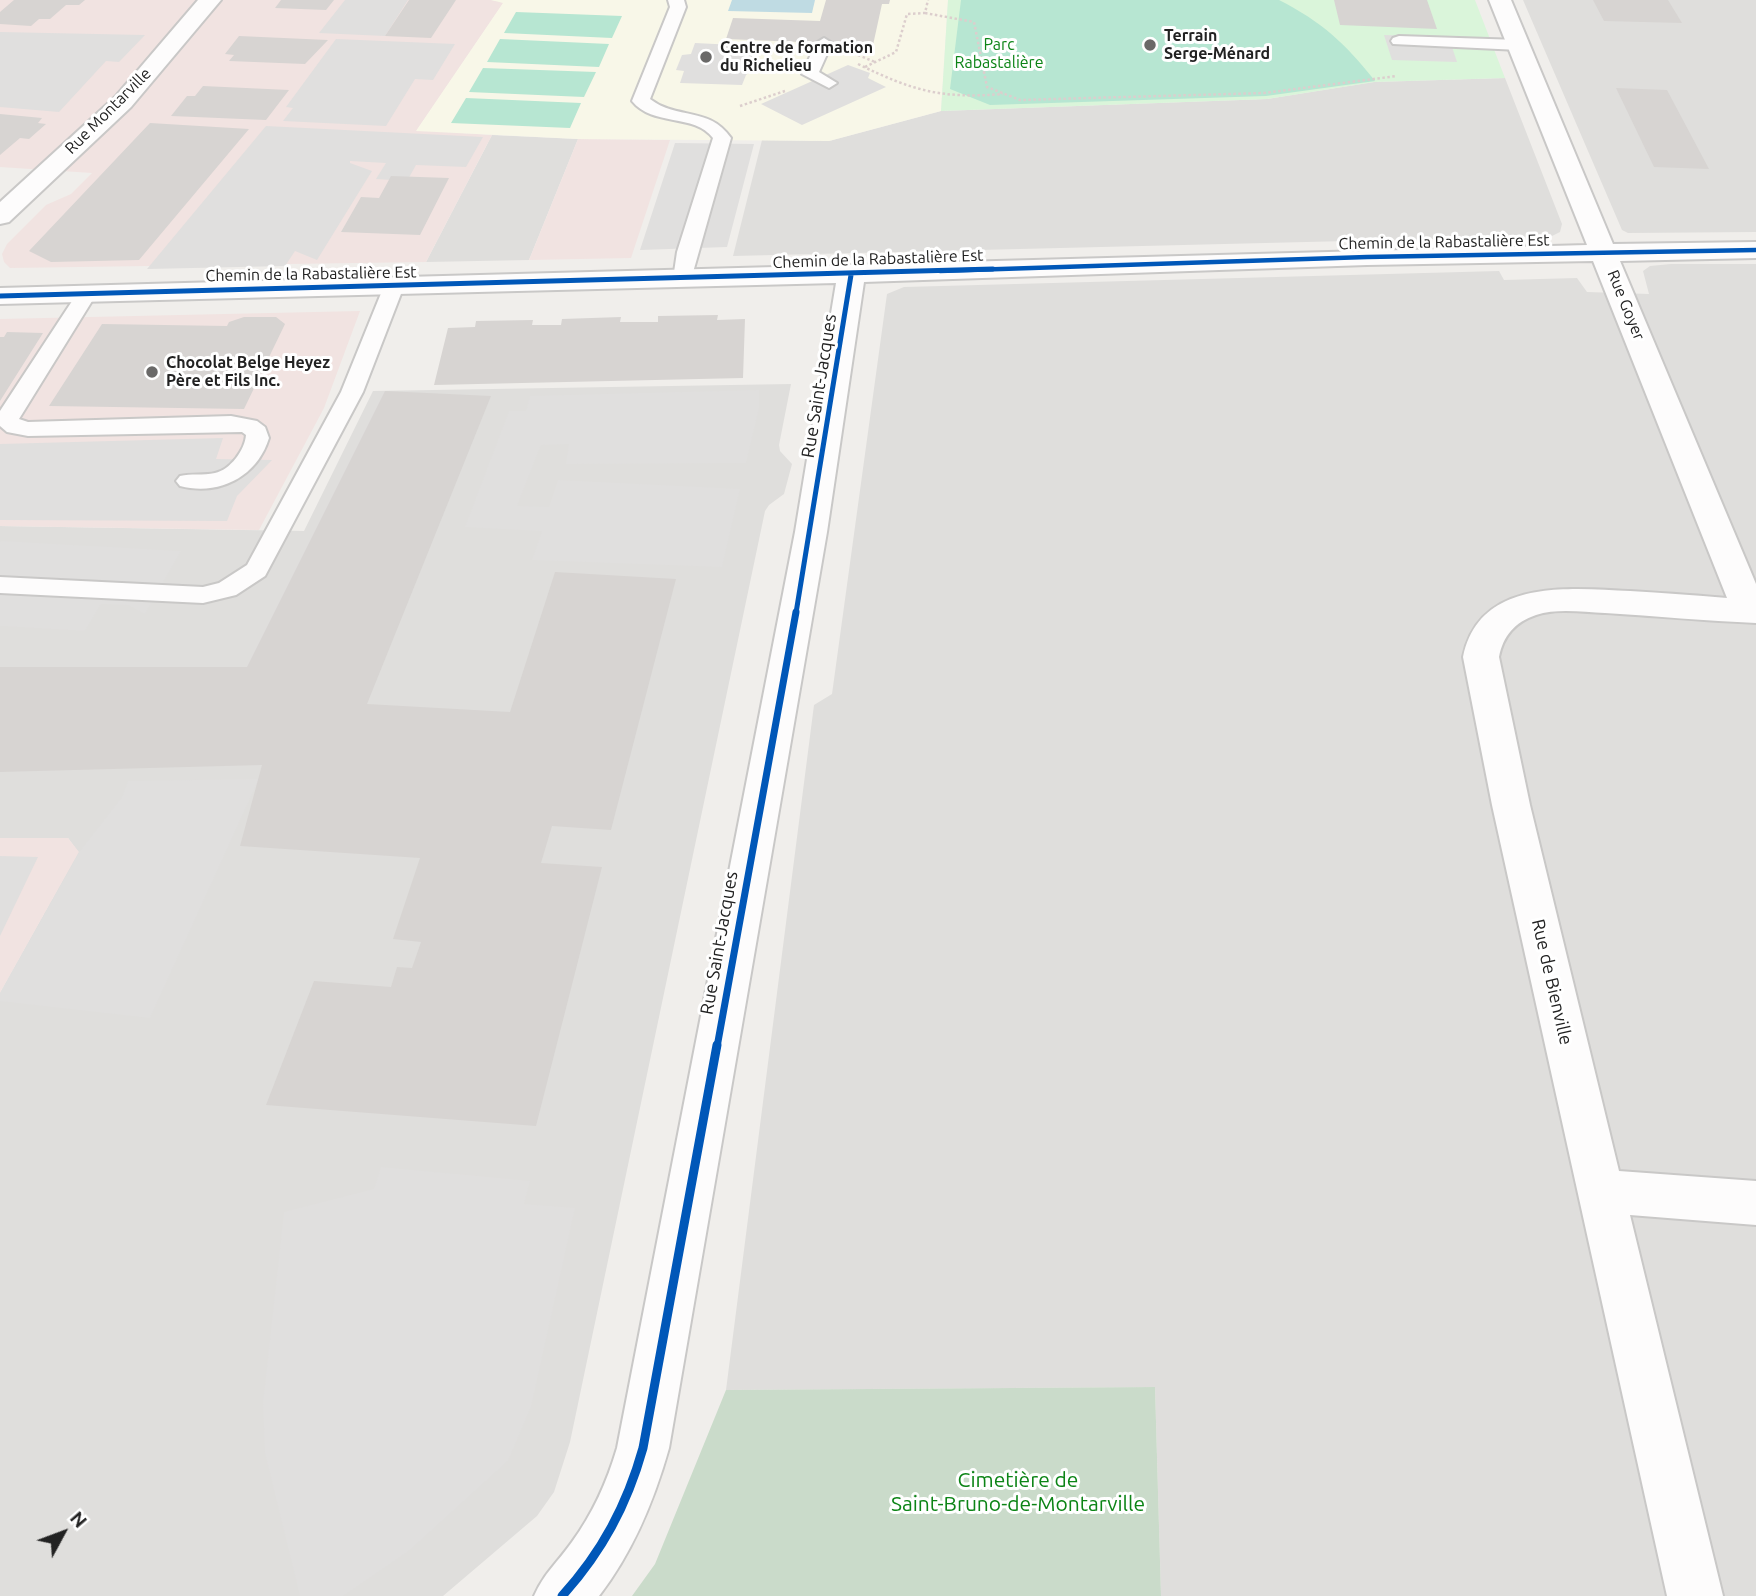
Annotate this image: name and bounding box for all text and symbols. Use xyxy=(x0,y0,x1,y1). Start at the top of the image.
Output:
place label: Terrain Serge-Ménard xyxy=(1164,26,1270,64)
park label: Parc Rabastalière xyxy=(955,35,1043,73)
marker: Terrain Serge-Ménard xyxy=(1142,37,1158,53)
place label: Centre de formation du Richelieu xyxy=(720,38,873,76)
marker: Centre de formation du Richelieu xyxy=(698,49,714,65)
street label: Rue Montarville xyxy=(61,64,155,158)
street label: Chemin de la Rabastalière Est xyxy=(1338,231,1550,253)
street label: Chemin de la Rabastalière Est xyxy=(772,246,984,272)
street label: Chemin de la Rabastalière Est xyxy=(205,263,417,285)
street label: Rue Goyer xyxy=(1603,267,1649,343)
street label: Rue Saint-Jacques xyxy=(797,313,841,459)
place label: Chocolat Belge Heyez Père et Fils Inc. xyxy=(166,353,330,391)
marker: Chocolat Belge Heyez Père et Fils Inc. xyxy=(144,364,160,380)
street label: Rue Saint-Jacques xyxy=(696,870,742,1016)
street label: Rue de Bienville xyxy=(1527,917,1577,1047)
park label: Cimetière de Saint-Bruno-de-Montarville xyxy=(891,1467,1145,1517)
north arrow xyxy=(28,1498,98,1568)
text: N xyxy=(66,1507,92,1532)

